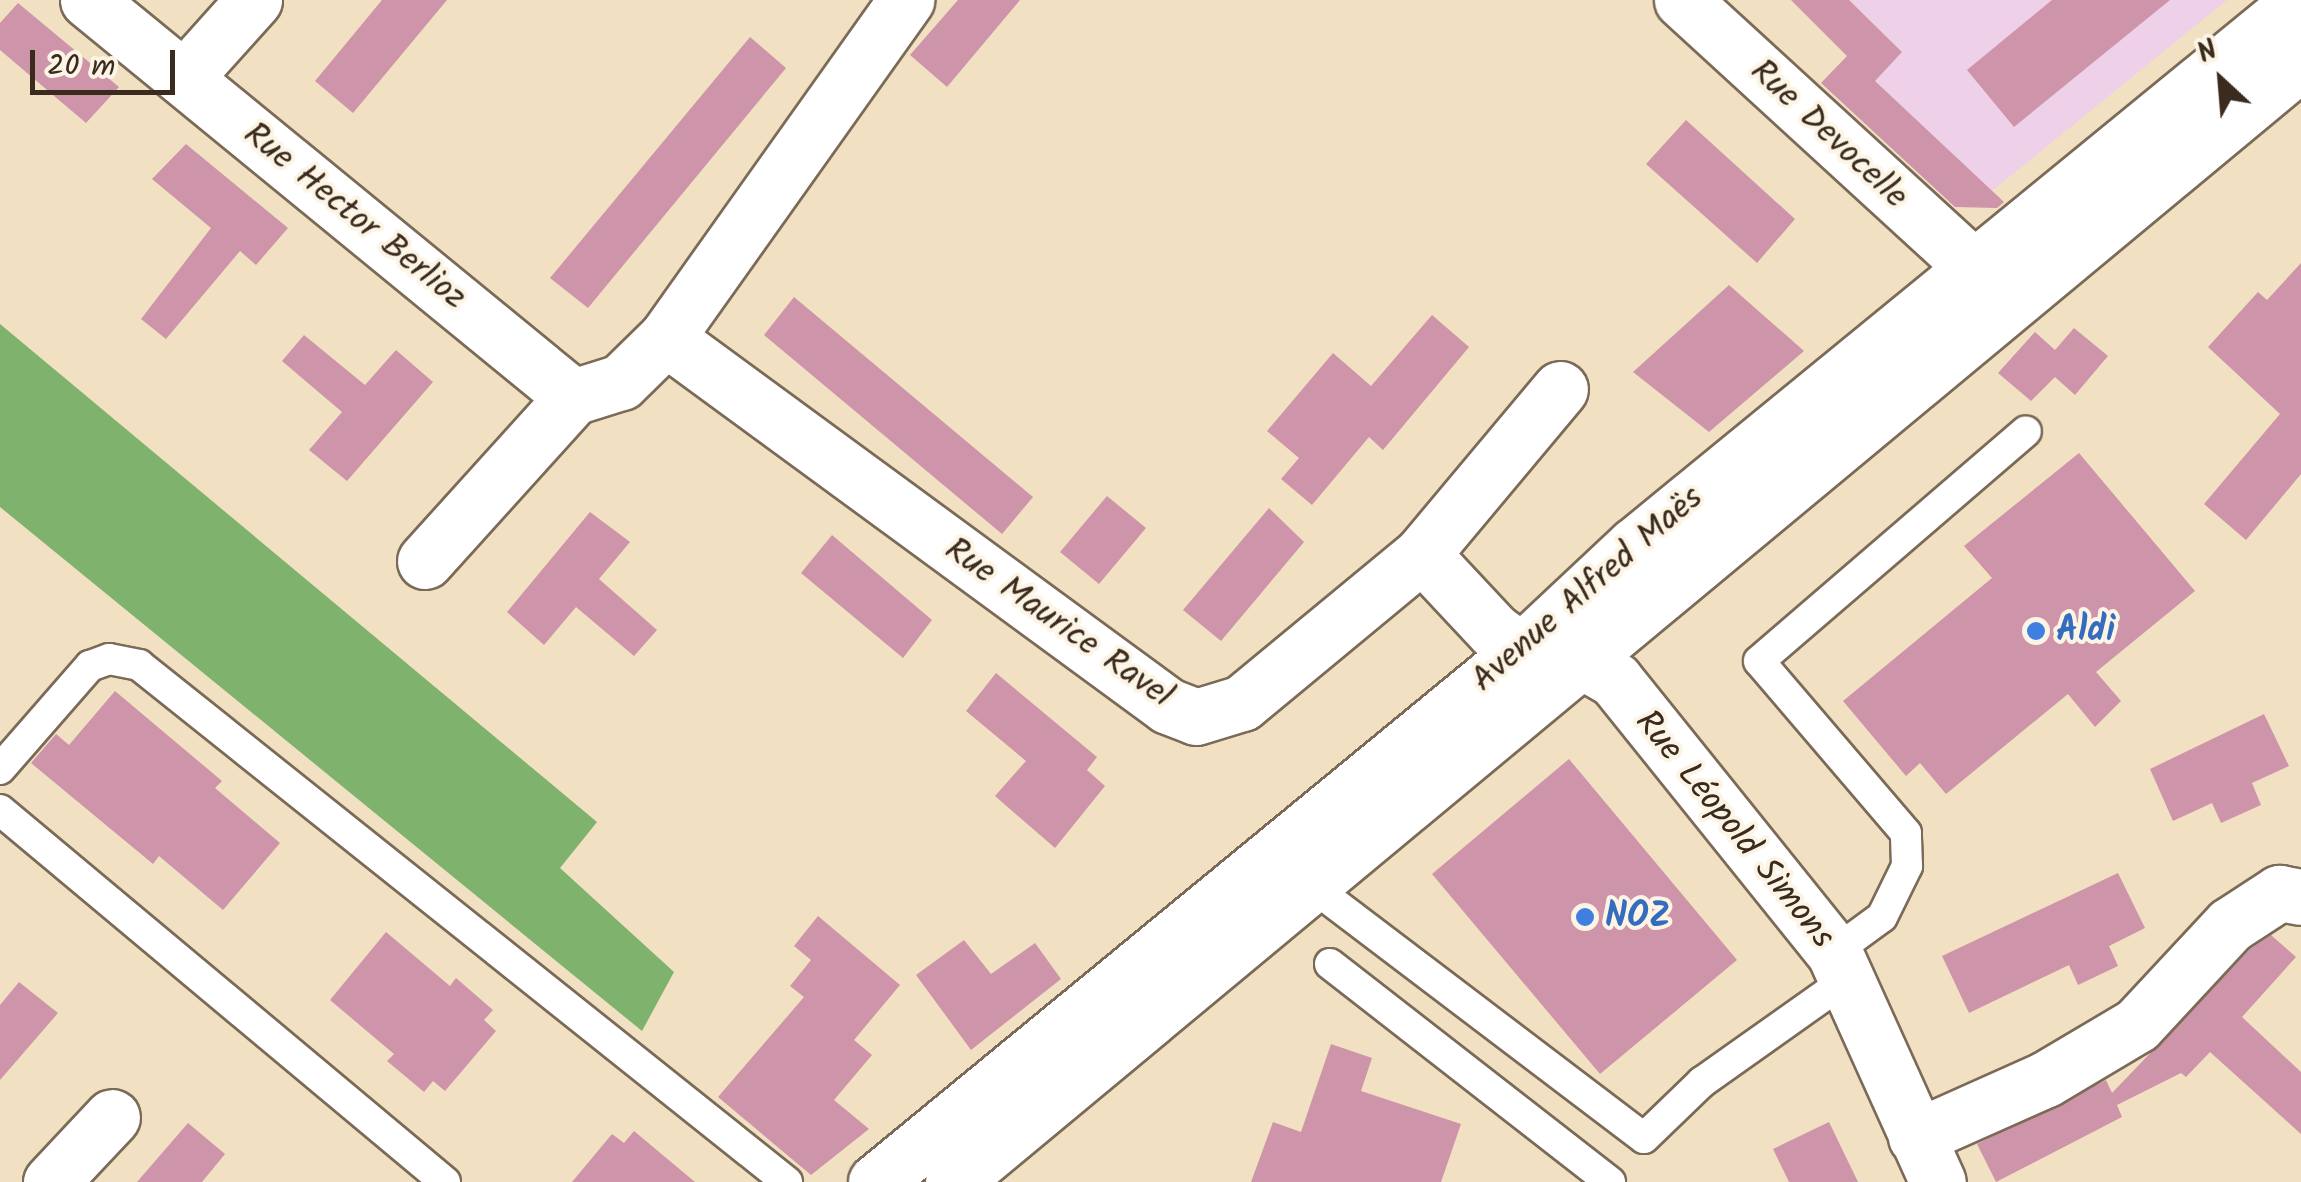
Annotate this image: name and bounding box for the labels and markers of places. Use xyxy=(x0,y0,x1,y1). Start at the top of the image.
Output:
place label: Aldi xyxy=(2056,610,2115,652)
marker: Aldi xyxy=(2025,620,2047,642)
place label: NOZ xyxy=(1605,896,1671,938)
marker: NOZ xyxy=(1574,906,1596,928)

